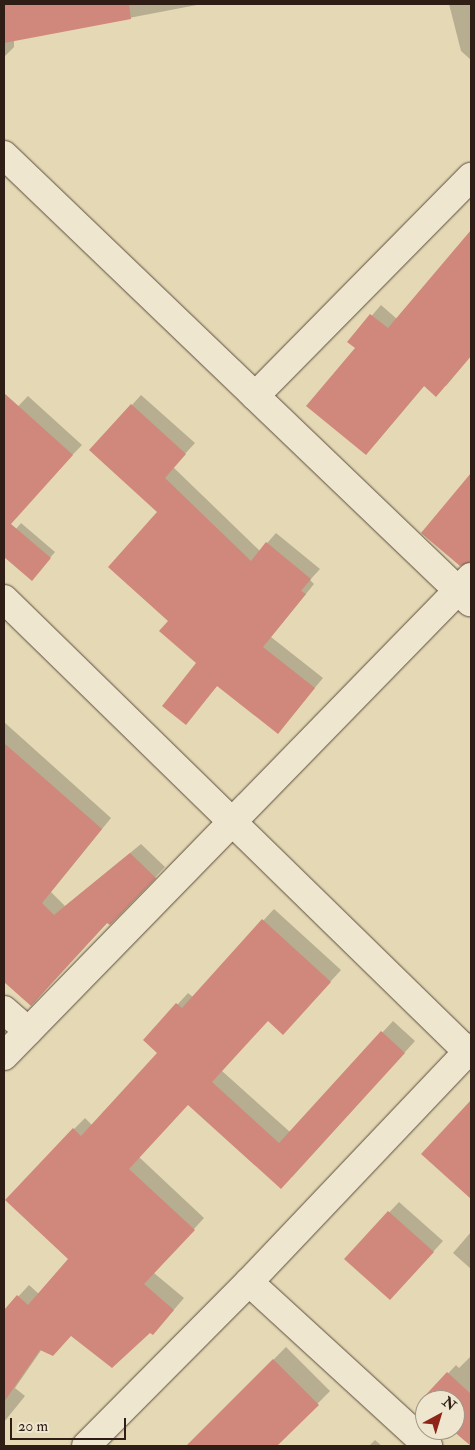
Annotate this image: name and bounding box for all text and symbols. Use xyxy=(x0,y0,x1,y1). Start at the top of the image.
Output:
north arrow xyxy=(415,1390,465,1440)
text: N xyxy=(439,1393,459,1414)
scale bar xyxy=(12,1408,129,1440)
text: 20 m xyxy=(18,1417,48,1436)

